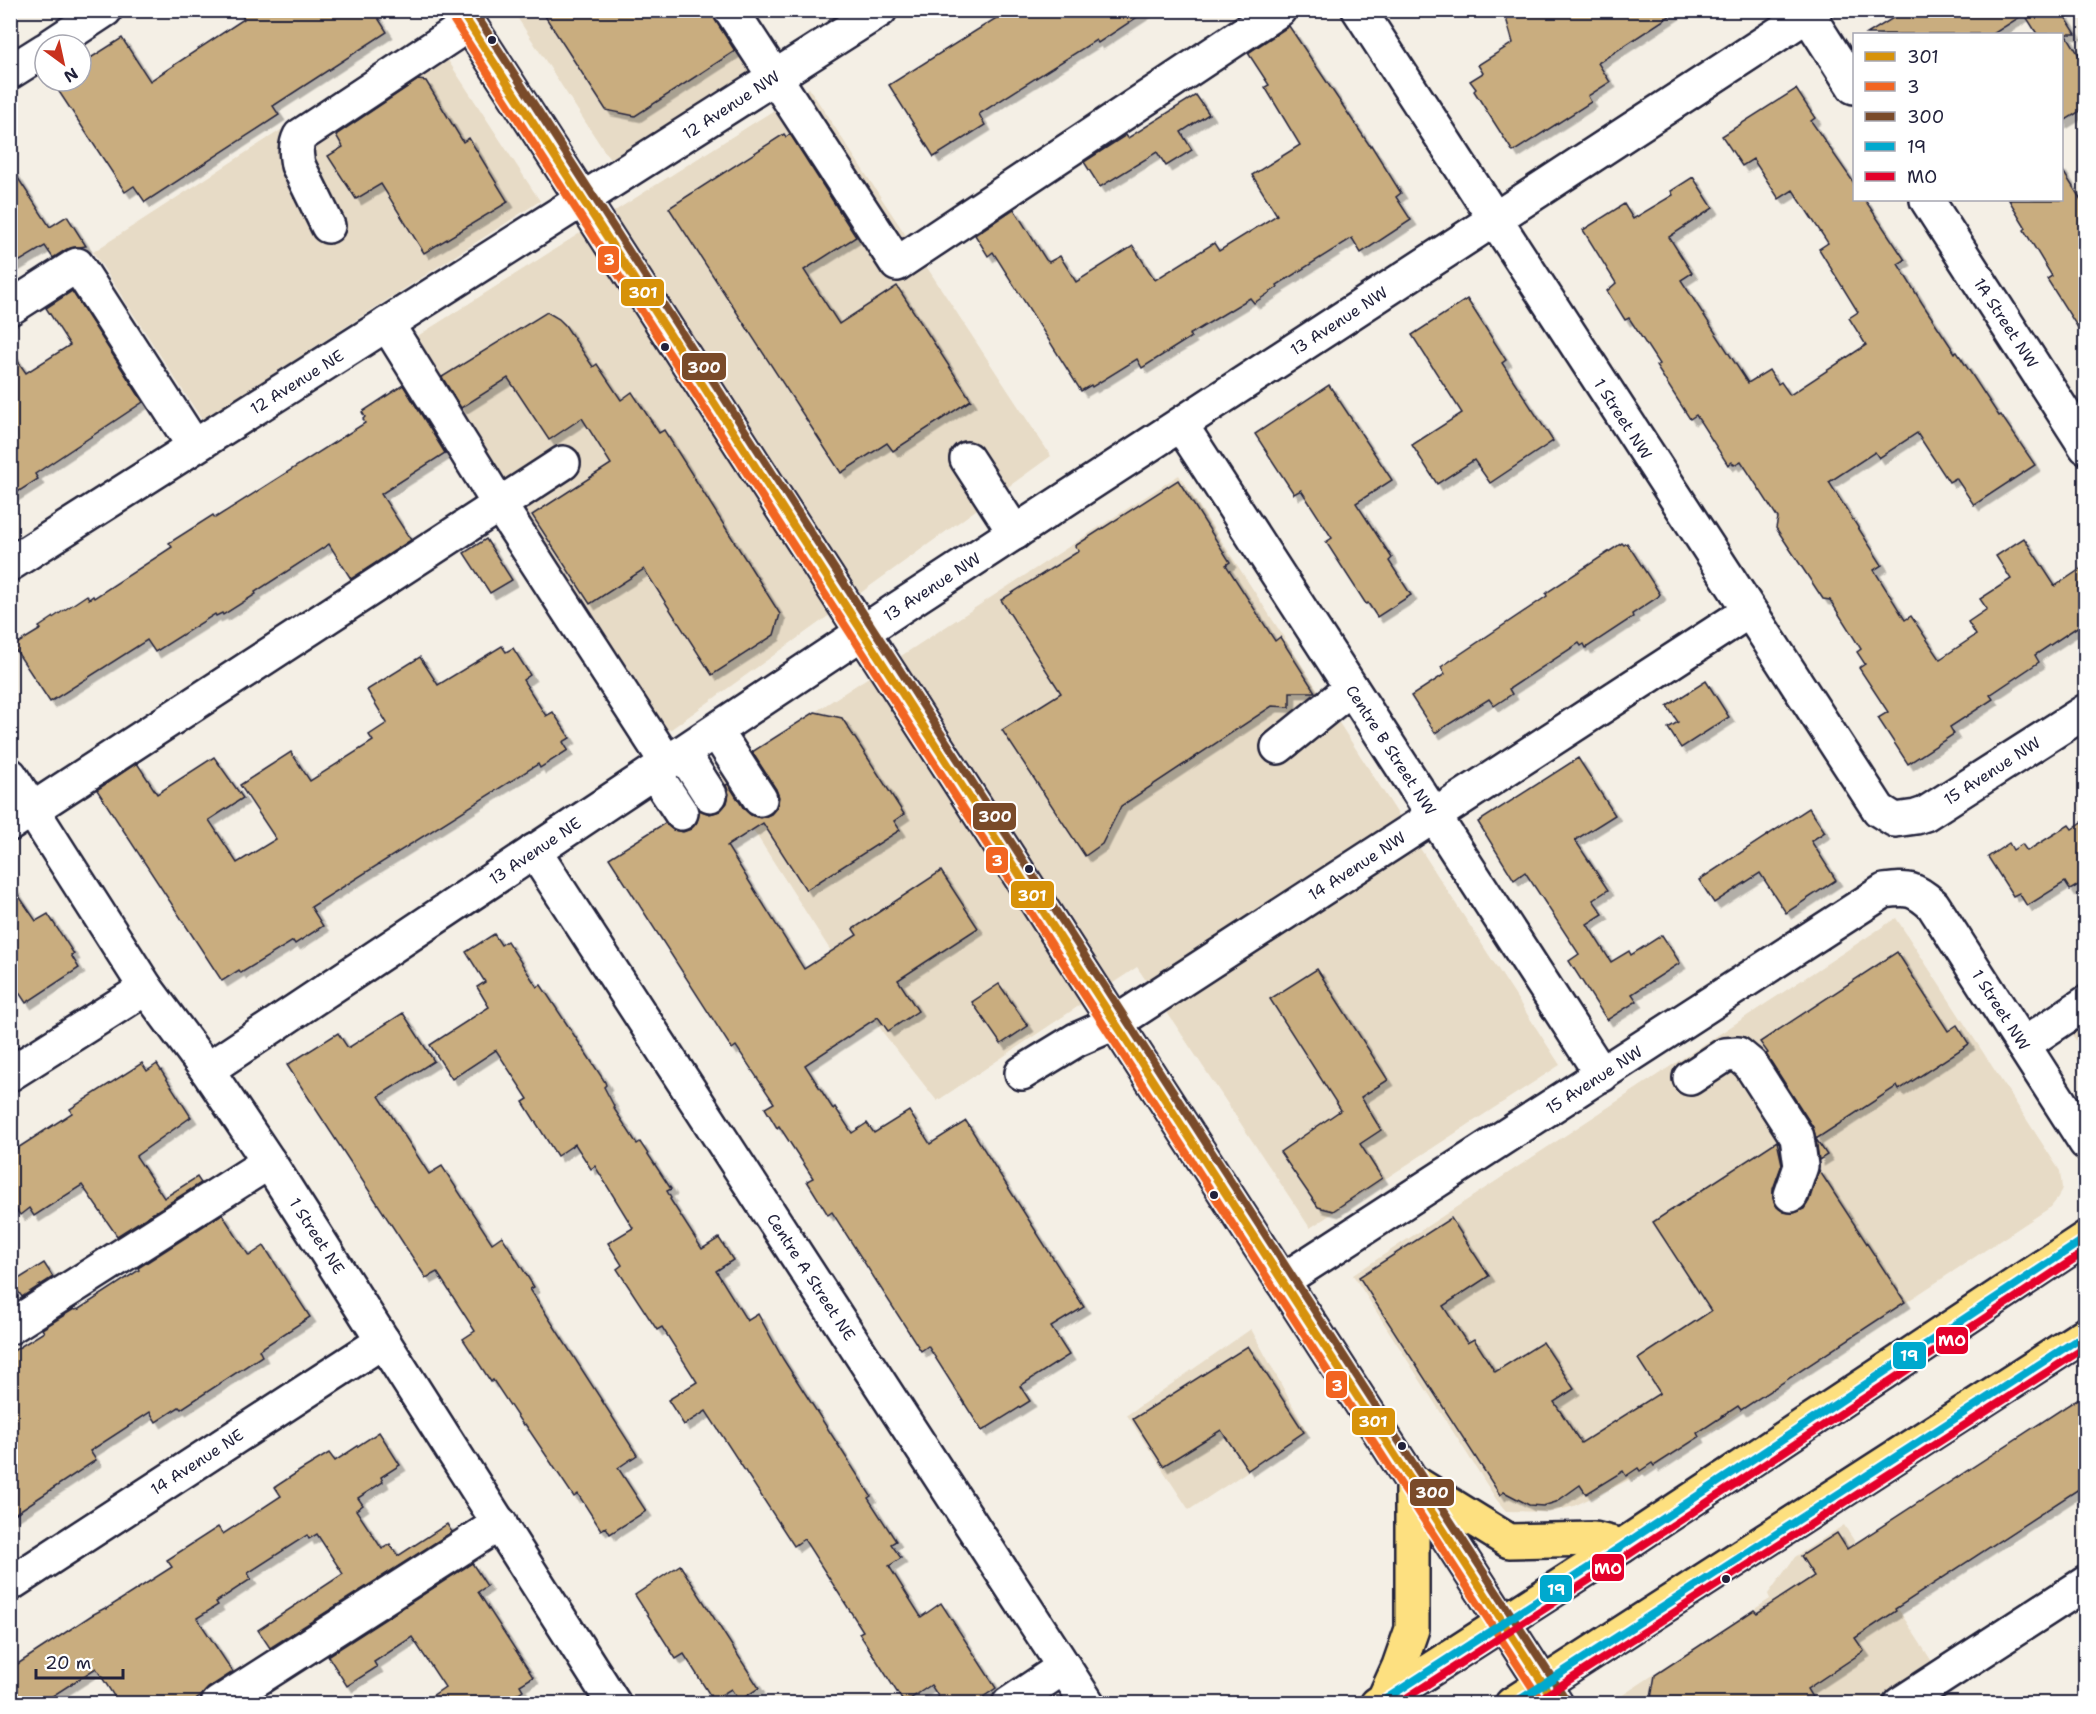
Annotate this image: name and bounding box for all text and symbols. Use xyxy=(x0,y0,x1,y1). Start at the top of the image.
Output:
north arrow xyxy=(33,33,93,93)
legend xyxy=(1853,33,2063,201)
unlabelled marker xyxy=(486,34,498,46)
text: 301 xyxy=(1907,45,1939,69)
text: N xyxy=(60,63,82,87)
street label: 12 Avenue NW xyxy=(678,66,784,144)
text: 3 xyxy=(1907,75,1920,99)
text: 300 xyxy=(1907,105,1944,129)
text: 19 xyxy=(1907,135,1926,159)
text: MO xyxy=(1907,165,1937,189)
line badge: 3 xyxy=(597,245,620,274)
text: 3 xyxy=(603,249,615,270)
street label: 1A Street NW xyxy=(1969,274,2043,372)
line badge: 301 xyxy=(620,278,665,307)
text: 301 xyxy=(628,282,658,303)
street label: 13 Avenue NW xyxy=(1286,282,1392,360)
unlabelled marker xyxy=(659,341,671,353)
street label: 12 Avenue NE xyxy=(246,345,348,419)
line badge: 300 xyxy=(681,352,727,381)
text: 300 xyxy=(687,357,721,378)
street label: 1 Street NW xyxy=(1589,375,1657,463)
street label: 13 Avenue NW xyxy=(879,548,985,626)
street label: Centre B Street NW xyxy=(1341,681,1441,819)
street label: 15 Avenue NW xyxy=(1940,732,2044,810)
line badge: 300 xyxy=(972,802,1017,831)
text: 300 xyxy=(978,806,1012,827)
street label: 13 Avenue NE xyxy=(485,812,585,890)
street label: 14 Avenue NW xyxy=(1304,827,1410,905)
line badge: 3 xyxy=(985,846,1009,874)
text: 3 xyxy=(991,850,1003,871)
unlabelled marker xyxy=(1023,863,1035,875)
line badge: 301 xyxy=(1010,880,1055,909)
text: 301 xyxy=(1017,885,1047,906)
street label: 1 Street NW xyxy=(1967,966,2035,1054)
street label: 15 Avenue NW xyxy=(1542,1041,1646,1119)
unlabelled marker xyxy=(1208,1189,1220,1201)
street label: 1 Street NE xyxy=(285,1194,349,1278)
street label: Centre A Street NE xyxy=(762,1209,860,1345)
line badge: MO xyxy=(1935,1326,1969,1355)
text: MO xyxy=(1938,1330,1966,1351)
line badge: 19 xyxy=(1892,1341,1927,1370)
text: 19 xyxy=(1900,1345,1918,1366)
line badge: 3 xyxy=(1325,1370,1348,1399)
text: 3 xyxy=(1331,1375,1343,1396)
line badge: 301 xyxy=(1351,1407,1396,1436)
text: 301 xyxy=(1358,1411,1388,1432)
street label: 14 Avenue NE xyxy=(147,1424,247,1500)
unlabelled marker xyxy=(1396,1440,1408,1452)
line badge: 300 xyxy=(1409,1478,1455,1507)
text: 300 xyxy=(1415,1482,1449,1503)
line badge: MO xyxy=(1591,1553,1625,1582)
text: MO xyxy=(1594,1558,1622,1579)
unlabelled marker xyxy=(1720,1573,1732,1585)
line badge: 19 xyxy=(1539,1574,1573,1603)
text: 19 xyxy=(1547,1579,1565,1600)
scale bar xyxy=(36,1642,123,1680)
text: 20 m xyxy=(45,1651,91,1675)

